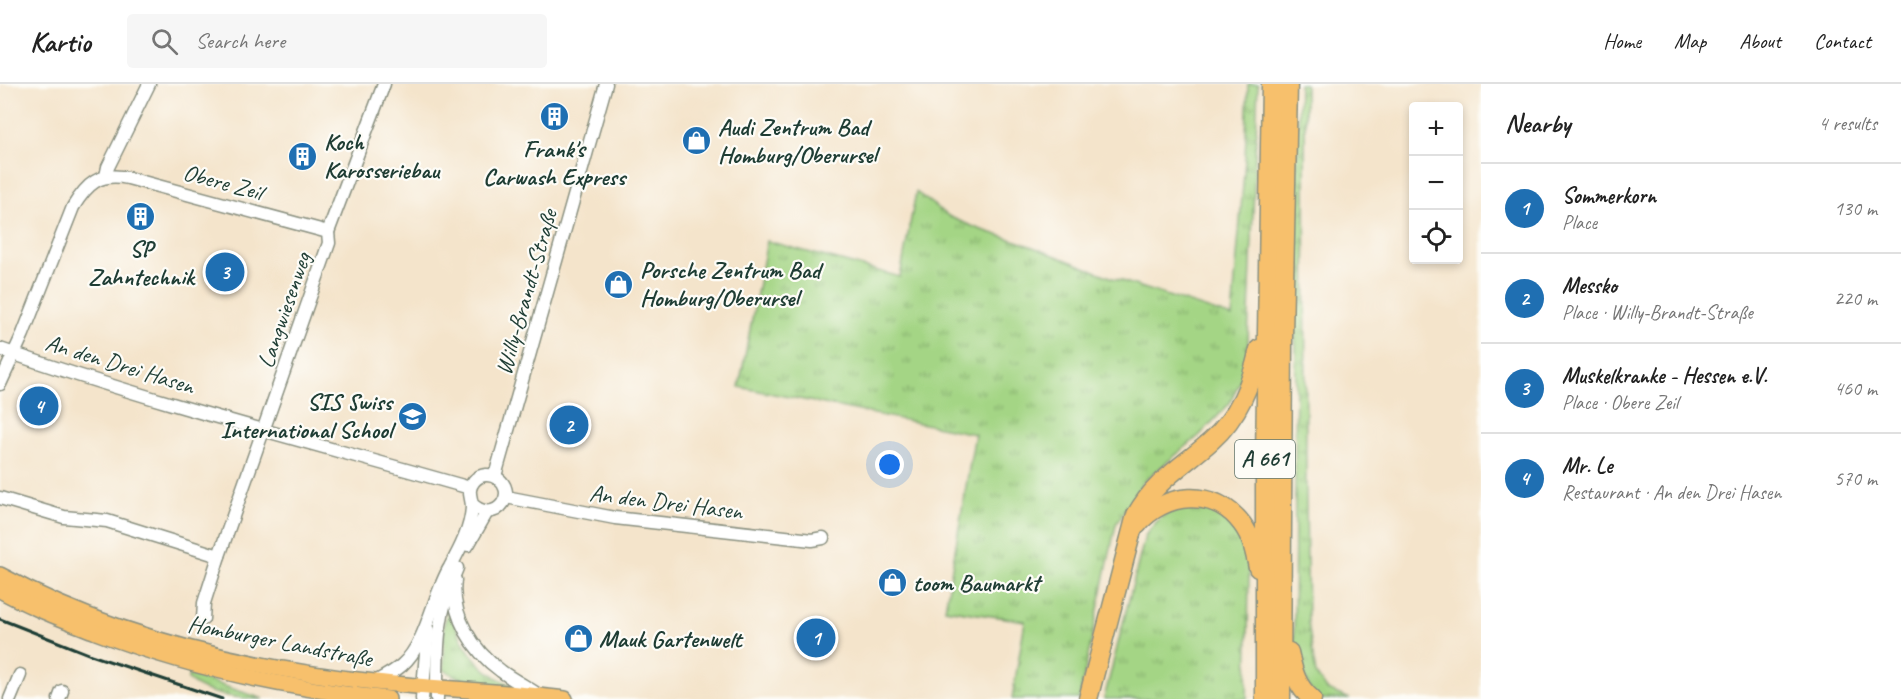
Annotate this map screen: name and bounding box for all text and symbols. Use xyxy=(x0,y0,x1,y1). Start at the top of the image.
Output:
search box xyxy=(127,14,547,68)
text: Kartio xyxy=(30,24,91,59)
icon: search xyxy=(148,25,181,58)
text: Search here xyxy=(196,27,285,55)
text: Home xyxy=(1603,28,1641,54)
text: Map xyxy=(1674,28,1706,54)
text: About xyxy=(1739,28,1781,54)
text: Contact xyxy=(1814,28,1871,54)
building icon: Frank's Carwash Express xyxy=(538,100,570,132)
map controls xyxy=(1409,102,1463,264)
button: + xyxy=(1409,102,1463,156)
text: Nearby xyxy=(1505,107,1570,140)
text: 4 results xyxy=(1818,111,1877,136)
place label: Audi Zentrum Bad Homburg/Oberursel xyxy=(718,112,881,170)
shop icon: Audi Zentrum Bad Homburg/Oberursel xyxy=(681,125,713,157)
place label: Koch Karosseriebau xyxy=(324,127,441,185)
place label: Frank's Carwash Express xyxy=(483,134,628,192)
building icon: Koch Karosseriebau xyxy=(287,140,319,172)
button: − xyxy=(1409,156,1463,210)
street label: Obere Zeil xyxy=(180,157,270,208)
text: Sommerkorn xyxy=(1562,182,1656,210)
text: 1 xyxy=(1520,196,1529,221)
text: 130 m xyxy=(1834,196,1877,221)
building icon: SP Zahntechnik xyxy=(125,200,157,232)
street label: Willy-Brandt-Straße xyxy=(488,204,565,378)
button: locate xyxy=(1409,210,1463,264)
text: Place xyxy=(1562,210,1597,235)
place label: SP Zahntechnik xyxy=(88,234,196,292)
street label: Langwiesenweg xyxy=(250,247,318,372)
pin: 3 xyxy=(206,250,244,294)
place label: Porsche Zentrum Bad Homburg/Oberursel xyxy=(640,255,824,313)
shop icon: Porsche Zentrum Bad Homburg/Oberursel xyxy=(603,268,635,300)
text: Messko xyxy=(1562,272,1617,300)
text: 2 xyxy=(1520,286,1529,311)
text: 220 m xyxy=(1834,286,1877,311)
text: Place · Willy-Brandt-Straße xyxy=(1562,300,1753,325)
street label: An den Drei Hasen xyxy=(42,327,199,401)
text: Muskelkranke - Hessen e.V. xyxy=(1562,362,1767,390)
text: 3 xyxy=(1520,376,1529,401)
text: 460 m xyxy=(1834,376,1877,401)
pin: 4 xyxy=(20,384,58,428)
place label: SIS Swiss International School xyxy=(220,387,397,445)
text: Place · Obere Zeil xyxy=(1562,390,1678,415)
school or university icon: SIS Swiss International School xyxy=(397,400,429,432)
pin: 2 xyxy=(550,402,588,448)
road number: A 661 xyxy=(1235,440,1295,478)
your location xyxy=(875,450,904,479)
text: Mr. Le xyxy=(1562,452,1612,480)
text: 4 xyxy=(1520,466,1529,491)
text: 570 m xyxy=(1834,466,1877,491)
street label: An den Drei Hasen xyxy=(588,478,745,526)
text: Restaurant · An den Drei Hasen xyxy=(1562,480,1781,505)
shop icon: toom Baumarkt xyxy=(876,567,908,599)
place label: toom Baumarkt xyxy=(913,568,1043,598)
street label: Homburger Landstraße xyxy=(185,608,377,674)
pin: 1 xyxy=(796,616,836,660)
shop icon: Mauk Gartenwelt xyxy=(562,623,594,655)
place label: Mauk Gartenwelt xyxy=(599,624,744,654)

